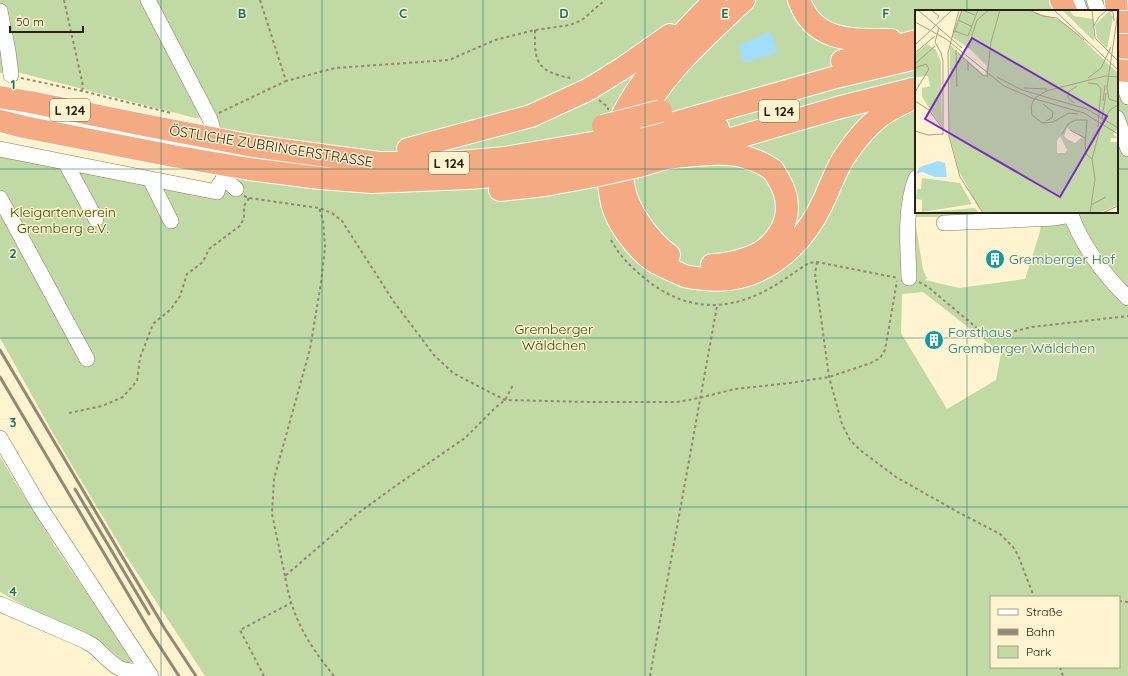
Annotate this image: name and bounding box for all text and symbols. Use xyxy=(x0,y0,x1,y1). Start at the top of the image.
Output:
text: B xyxy=(238,5,246,21)
text: C xyxy=(399,5,407,21)
text: D xyxy=(559,5,569,21)
text: E xyxy=(721,5,729,21)
text: F xyxy=(882,5,890,21)
scale bar xyxy=(10,8,83,34)
inset map xyxy=(915,10,1118,213)
text: 50 m xyxy=(16,14,44,29)
text: 1 xyxy=(10,76,16,92)
road number: L 124 xyxy=(50,99,90,121)
road number: L 124 xyxy=(759,100,799,122)
street label: ÖSTLICHE ZUBRINGERSTRASSE xyxy=(168,121,374,171)
road number: L 124 xyxy=(429,152,469,174)
park label: Kleigartenverein Gremberg e.V. xyxy=(10,203,116,237)
text: 2 xyxy=(9,245,17,261)
building icon: Gremberger Hof xyxy=(984,248,1006,270)
place label: Gremberger Hof xyxy=(1009,250,1115,268)
park label: Gremberger Wäldchen xyxy=(515,320,594,354)
place label: Forsthaus Gremberger Wäldchen xyxy=(948,323,1095,357)
building icon: Forsthaus Gremberger Wäldchen xyxy=(923,329,945,351)
text: 3 xyxy=(10,414,17,430)
text: 4 xyxy=(9,583,17,599)
legend xyxy=(990,596,1120,668)
text: Straße xyxy=(1026,604,1063,619)
text: Bahn xyxy=(1026,624,1055,639)
text: Park xyxy=(1026,644,1051,659)

